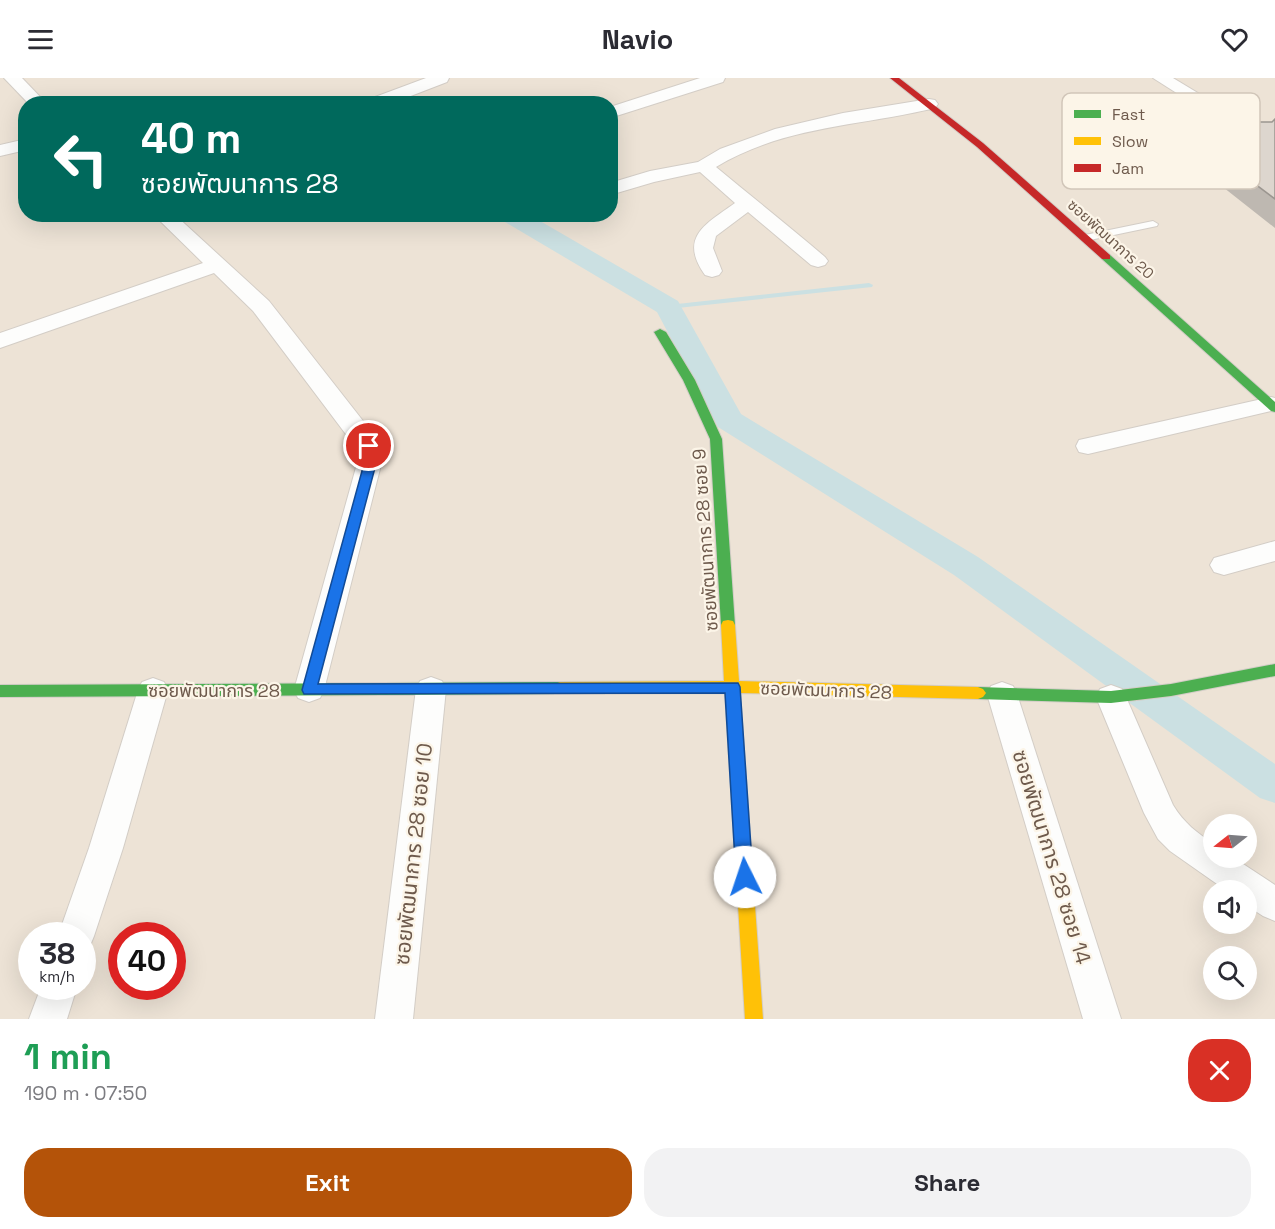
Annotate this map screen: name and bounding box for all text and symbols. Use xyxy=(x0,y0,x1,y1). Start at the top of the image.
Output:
text: Navio xyxy=(602,22,673,57)
icon: menu xyxy=(24,23,57,56)
icon: heart xyxy=(1218,23,1251,56)
legend xyxy=(1062,93,1260,189)
text: Fast xyxy=(1112,104,1145,125)
text: 40 m xyxy=(141,112,241,165)
icon: left xyxy=(42,120,120,198)
text: Slow xyxy=(1112,131,1148,152)
text: Jam xyxy=(1112,158,1144,179)
text: ซอยพัฒนาการ 28 xyxy=(141,166,339,201)
street label: ซอยพัฒนาการ 20 xyxy=(1064,195,1158,283)
pin xyxy=(343,420,394,471)
icon: arrive xyxy=(352,429,385,462)
street label: ซอยพัฒนาการ 28 ซอย 9 xyxy=(687,448,723,632)
street label: ซอยพัฒนาการ 28 xyxy=(760,676,892,704)
street label: ซอยพัฒนาการ 28 xyxy=(148,679,280,702)
street label: ซอยพัฒนาการ 28 ซอย 10 xyxy=(388,742,438,966)
street label: ซอยพัฒนาการ 28 ซอย 14 xyxy=(1007,747,1097,967)
north arrow xyxy=(1203,814,1257,868)
map controls xyxy=(1203,814,1257,1000)
position arrow xyxy=(713,845,777,909)
button: sound xyxy=(1203,880,1257,934)
speed limit sign: 40 xyxy=(108,922,186,1000)
text: 38 xyxy=(39,934,75,973)
button: search xyxy=(1203,946,1257,1000)
text: km/h xyxy=(39,967,75,986)
text: 1 min xyxy=(24,1034,112,1080)
button: close xyxy=(1188,1039,1251,1102)
text: 190 m · 07:50 xyxy=(24,1080,147,1106)
button: Exit xyxy=(24,1148,632,1217)
button: Share xyxy=(644,1148,1251,1217)

